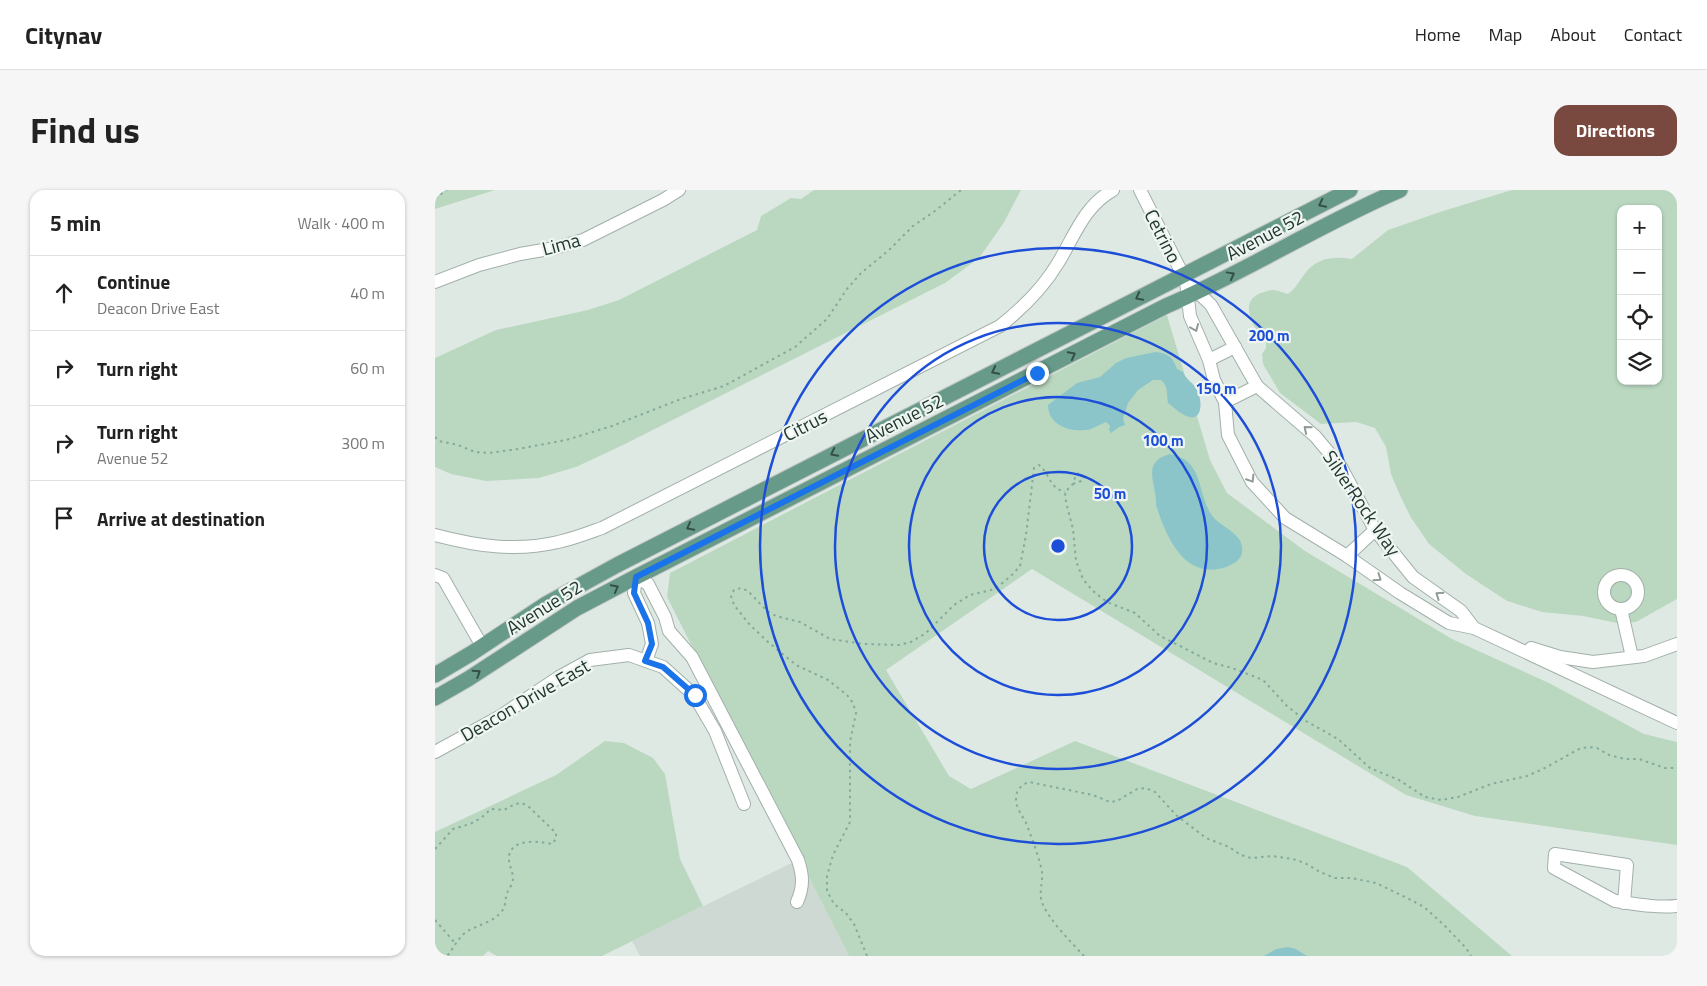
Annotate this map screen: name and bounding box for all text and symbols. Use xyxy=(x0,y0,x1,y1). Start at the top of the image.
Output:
text: Citynav xyxy=(25,17,102,53)
text: Home xyxy=(1415,21,1461,48)
text: Map xyxy=(1489,21,1522,48)
text: About xyxy=(1550,21,1596,48)
text: Contact xyxy=(1624,21,1682,48)
text: Find us xyxy=(30,103,140,157)
button: Directions xyxy=(1554,105,1677,156)
one-way arrow xyxy=(1318,198,1327,208)
street label: Avenue 52 xyxy=(1220,202,1309,267)
street label: Cetrino xyxy=(1138,204,1189,268)
map controls xyxy=(1617,205,1662,385)
button: + xyxy=(1617,205,1662,250)
text: 5 min xyxy=(50,207,101,239)
text: Walk · 400 m xyxy=(297,211,385,235)
street label: Lima xyxy=(538,224,584,263)
button: − xyxy=(1617,250,1662,295)
text: Continue xyxy=(97,267,170,296)
one-way arrow xyxy=(1226,271,1235,281)
icon: ahead xyxy=(50,279,78,307)
text: 40 m xyxy=(350,281,385,305)
one-way arrow xyxy=(1136,291,1145,301)
button: locate xyxy=(1617,295,1662,340)
text: Deacon Drive East xyxy=(97,296,219,320)
one-way arrow xyxy=(1190,324,1200,332)
text: 200 m xyxy=(1248,324,1290,347)
button: layers xyxy=(1617,340,1662,385)
one-way arrow xyxy=(1066,351,1075,361)
icon: right xyxy=(50,354,78,382)
text: Turn right xyxy=(97,354,178,383)
text: 60 m xyxy=(350,356,385,380)
route end xyxy=(1026,362,1049,385)
one-way arrow xyxy=(991,365,1000,375)
text: 150 m xyxy=(1195,377,1237,400)
street label: Avenue 52 xyxy=(859,385,948,450)
street label: Citrus xyxy=(777,401,832,448)
text: Turn right xyxy=(97,417,178,446)
one-way arrow xyxy=(1303,425,1312,434)
icon: right xyxy=(50,429,78,457)
text: 100 m xyxy=(1142,429,1184,452)
text: 300 m xyxy=(341,431,385,455)
street label: SilverRock Way xyxy=(1316,444,1409,562)
text: Avenue 52 xyxy=(97,446,169,470)
one-way arrow xyxy=(831,447,840,457)
one-way arrow xyxy=(1245,473,1255,482)
text: 50 m xyxy=(1094,482,1126,505)
icon: arrive xyxy=(50,504,78,532)
text: Arrive at destination xyxy=(97,504,265,533)
one-way arrow xyxy=(686,521,695,531)
centre of rings xyxy=(1049,537,1067,555)
street label: Avenue 52 xyxy=(500,572,587,641)
one-way arrow xyxy=(1372,572,1382,581)
one-way arrow xyxy=(610,584,619,594)
one-way arrow xyxy=(1435,592,1444,601)
street label: Deacon Drive East xyxy=(455,651,595,748)
one-way arrow xyxy=(472,670,481,680)
route start xyxy=(684,684,707,707)

